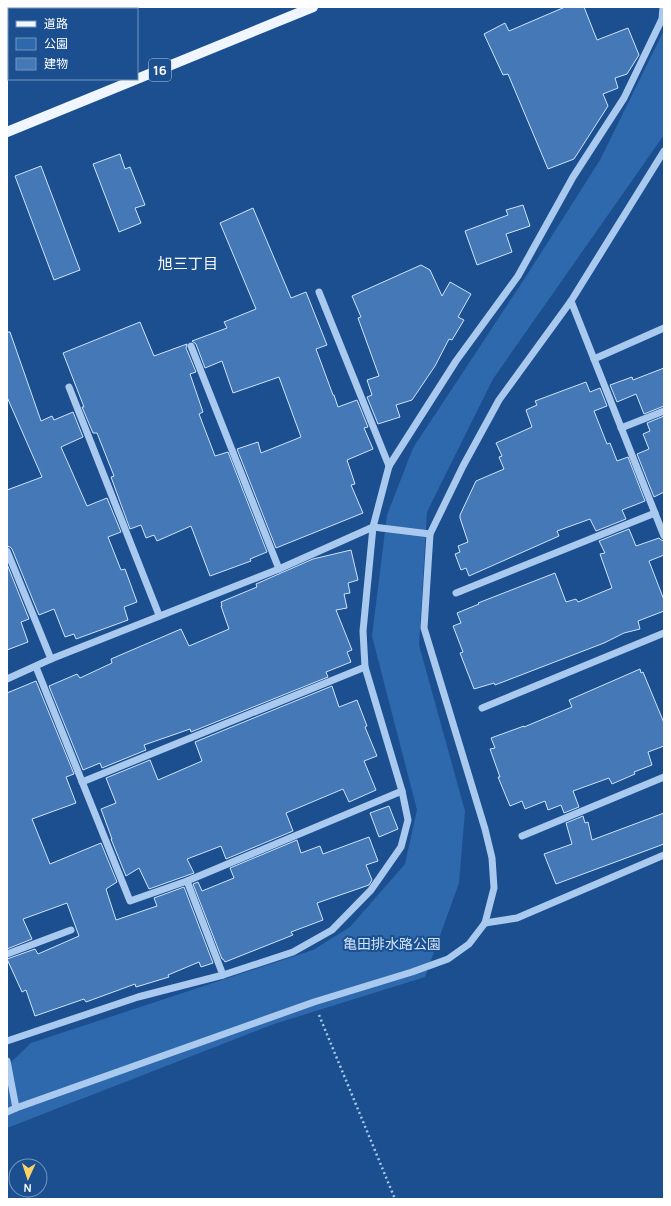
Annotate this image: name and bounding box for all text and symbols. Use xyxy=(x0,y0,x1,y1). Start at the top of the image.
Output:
legend xyxy=(8,8,138,80)
text: 道路 xyxy=(44,15,68,32)
text: 公園 xyxy=(44,35,68,52)
text: 建物 xyxy=(44,55,68,72)
road number: 16 xyxy=(149,59,171,81)
district label: 旭三丁目 xyxy=(158,253,218,274)
park label: 亀田排水路公園 xyxy=(343,934,441,953)
north arrow xyxy=(8,1158,48,1198)
text: N xyxy=(23,1181,32,1196)

